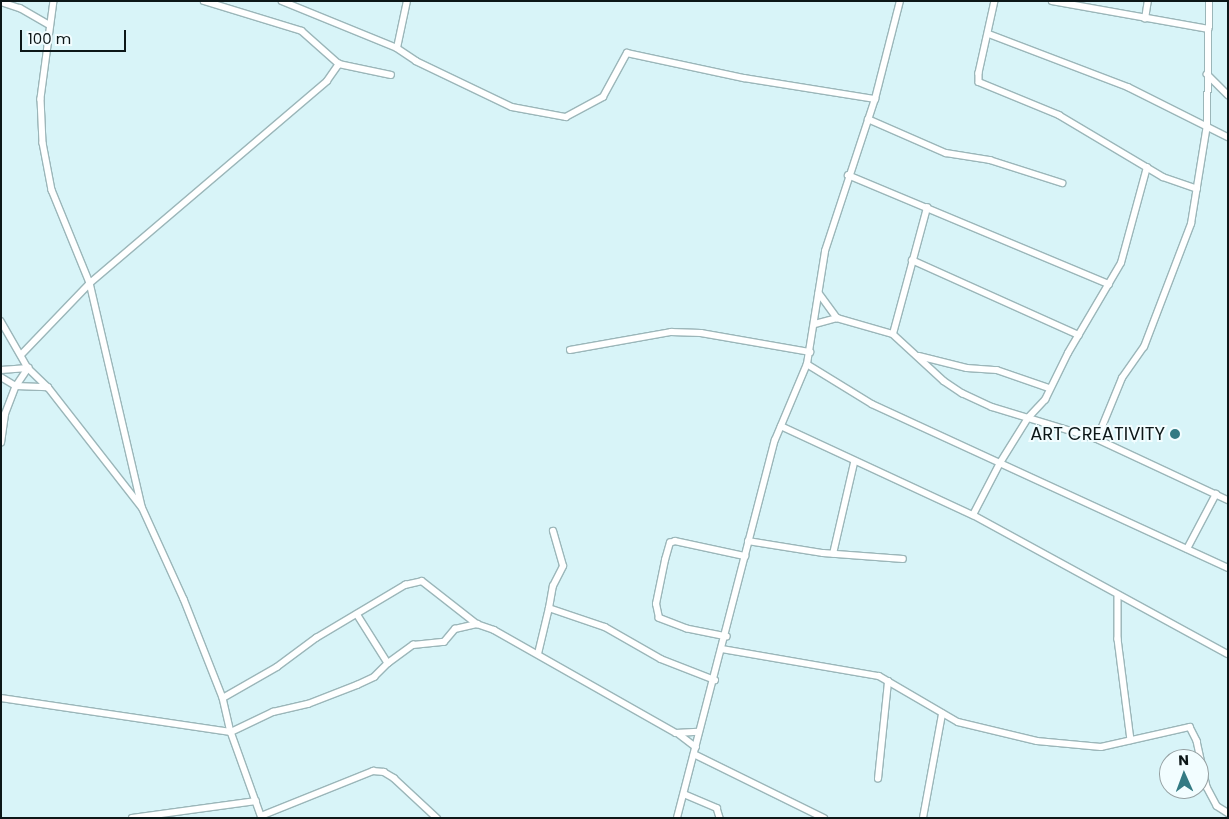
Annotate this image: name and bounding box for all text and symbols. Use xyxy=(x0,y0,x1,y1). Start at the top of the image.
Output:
scale bar xyxy=(22,20,129,52)
text: 100 m xyxy=(28,28,71,49)
place label: ART CREATIVITY xyxy=(1030,423,1165,445)
marker: ART CREATIVITY xyxy=(1169,428,1181,440)
north arrow xyxy=(1159,749,1209,799)
text: N xyxy=(1178,750,1189,770)

